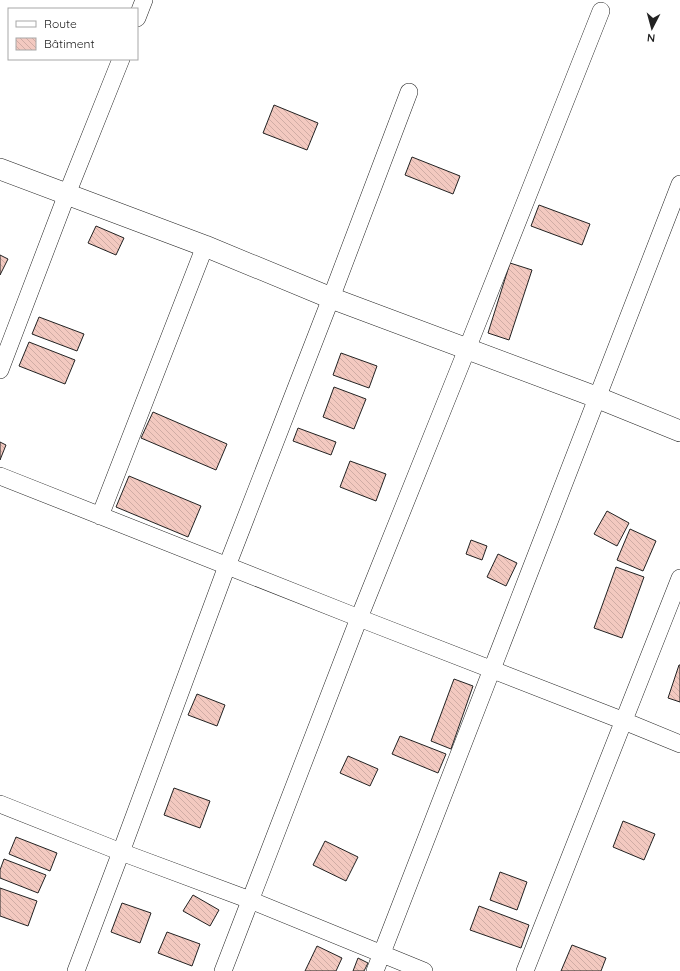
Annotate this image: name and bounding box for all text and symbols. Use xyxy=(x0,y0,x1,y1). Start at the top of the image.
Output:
legend xyxy=(8,8,138,60)
north arrow xyxy=(632,8,672,48)
text: Route xyxy=(44,16,77,31)
text: N xyxy=(646,31,656,45)
text: Bâtiment xyxy=(44,36,94,51)

